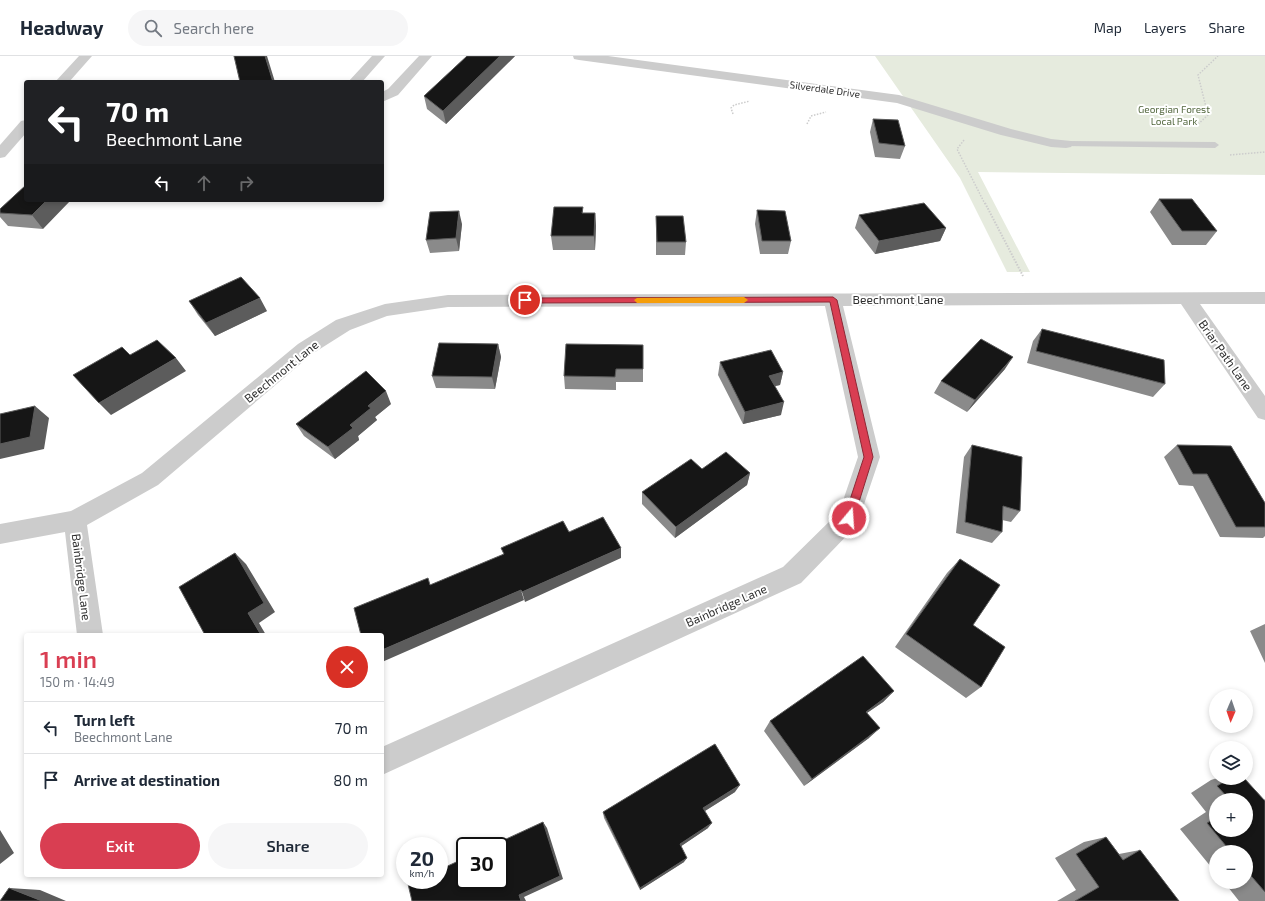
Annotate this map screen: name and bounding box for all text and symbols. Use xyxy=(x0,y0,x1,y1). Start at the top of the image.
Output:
search box xyxy=(128,10,408,46)
text: Headway xyxy=(20,16,104,39)
icon: search xyxy=(142,17,164,39)
text: Search here xyxy=(174,19,254,37)
text: Map xyxy=(1094,19,1122,36)
text: Layers xyxy=(1144,19,1186,36)
text: Share xyxy=(1208,19,1245,36)
street label: Silverdale Drive xyxy=(789,78,861,100)
text: 70 m xyxy=(106,94,169,128)
icon: left xyxy=(40,96,92,148)
park label: Georgian Forest Local Park xyxy=(1138,103,1210,127)
text: Beechmont Lane xyxy=(106,128,242,150)
icon: left xyxy=(151,172,173,194)
icon: ahead xyxy=(193,172,215,194)
icon: right xyxy=(235,172,257,194)
pin xyxy=(508,283,542,317)
icon: arrive xyxy=(514,289,536,311)
street label: Beechmont Lane xyxy=(853,292,943,306)
street label: Briar Path Lane xyxy=(1196,317,1256,393)
street label: Beechmont Lane xyxy=(241,337,321,405)
position arrow xyxy=(828,497,870,539)
street label: Bainbridge Lane xyxy=(70,533,94,621)
street label: Bainbridge Lane xyxy=(683,581,769,629)
text: 1 min xyxy=(40,644,97,673)
button: close xyxy=(326,646,368,688)
text: 150 m · 14:49 xyxy=(40,674,115,690)
north arrow xyxy=(1209,689,1253,733)
map controls xyxy=(1209,689,1253,889)
text: Turn left xyxy=(74,711,135,729)
icon: left xyxy=(40,717,62,739)
text: 70 m xyxy=(335,719,368,737)
text: Beechmont Lane xyxy=(74,729,172,745)
button: layers xyxy=(1209,741,1253,785)
icon: arrive xyxy=(40,769,62,791)
text: Arrive at destination xyxy=(74,771,220,789)
text: 80 m xyxy=(333,771,368,789)
button: + xyxy=(1209,793,1253,837)
button: Exit xyxy=(40,823,200,869)
button: Share xyxy=(208,823,368,869)
speed limit sign: 30 xyxy=(456,837,508,889)
button: − xyxy=(1209,845,1253,889)
text: 20 xyxy=(410,846,434,870)
text: km/h xyxy=(410,867,434,879)

